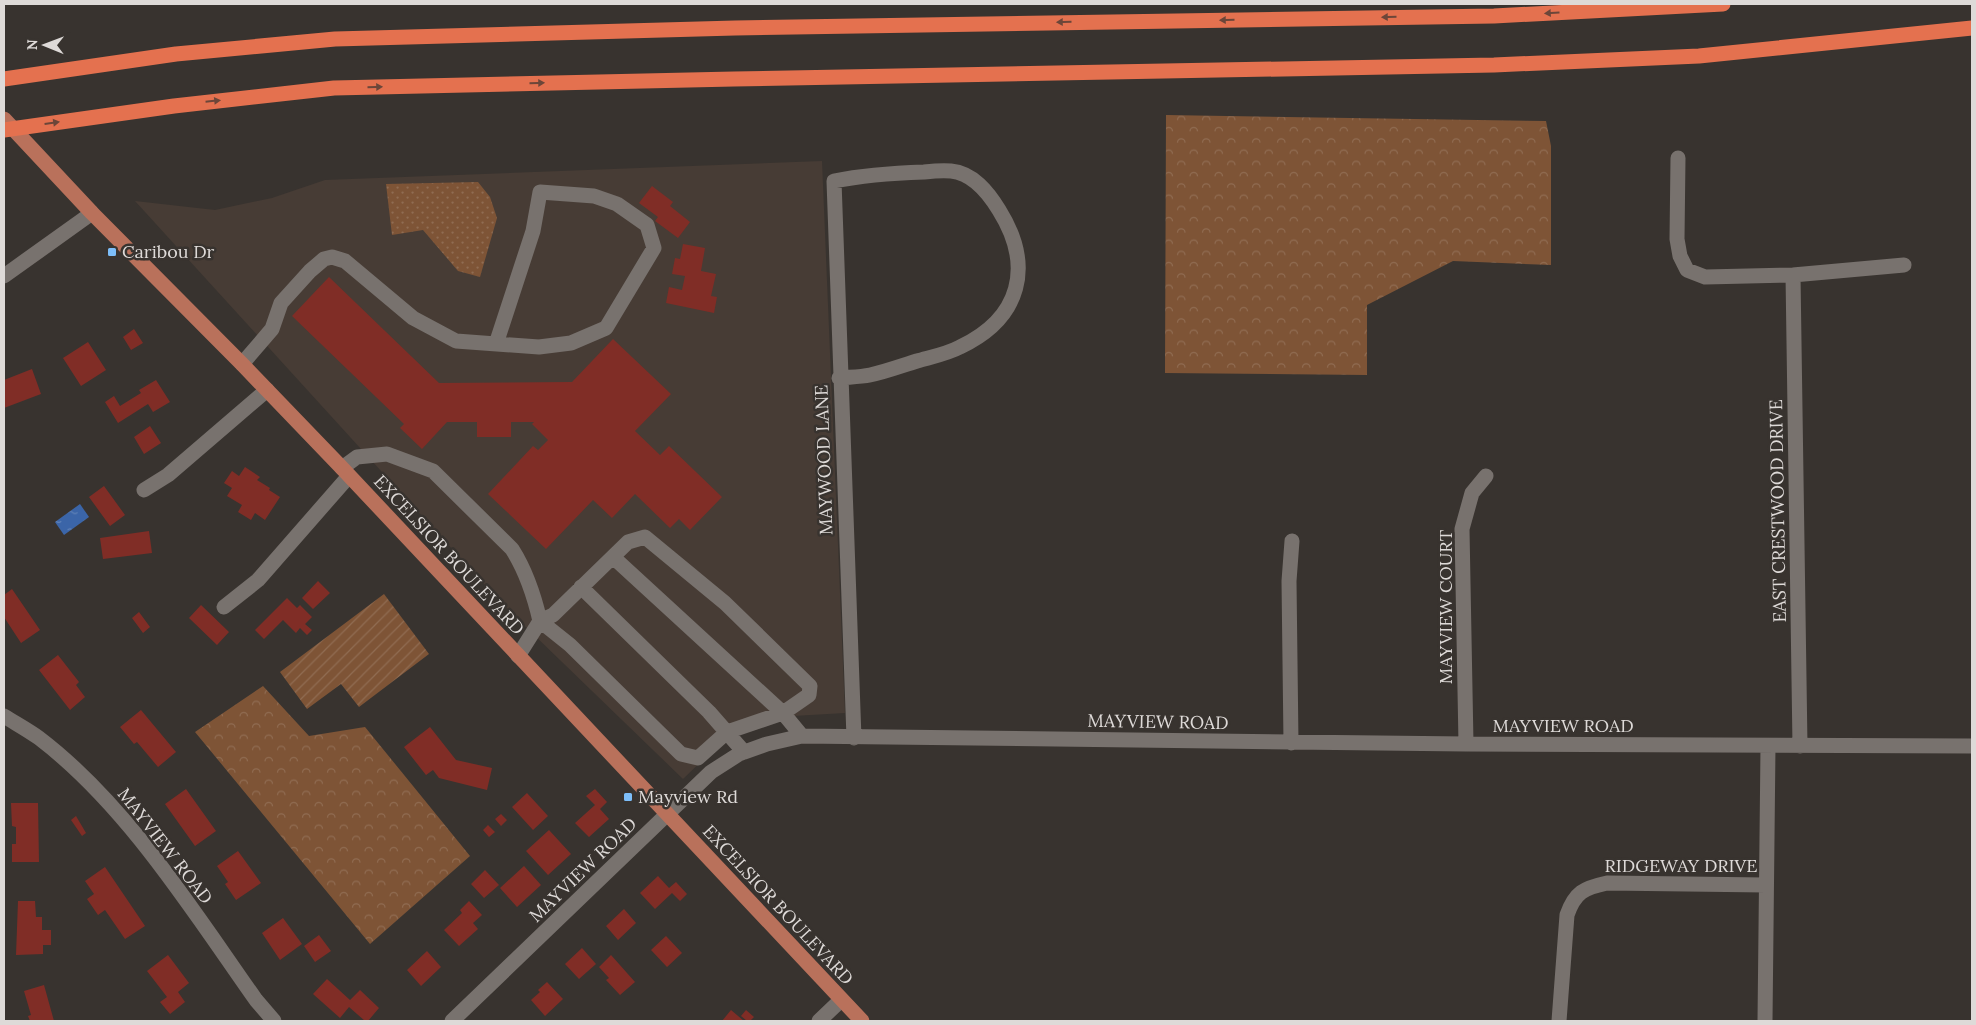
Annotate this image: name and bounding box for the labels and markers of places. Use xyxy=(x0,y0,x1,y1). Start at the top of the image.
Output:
place label: Caribou Dr xyxy=(122,240,215,263)
marker: Caribou Dr xyxy=(106,246,118,258)
place label: Mayview Rd xyxy=(638,785,738,808)
marker: Mayview Rd xyxy=(622,791,634,803)

